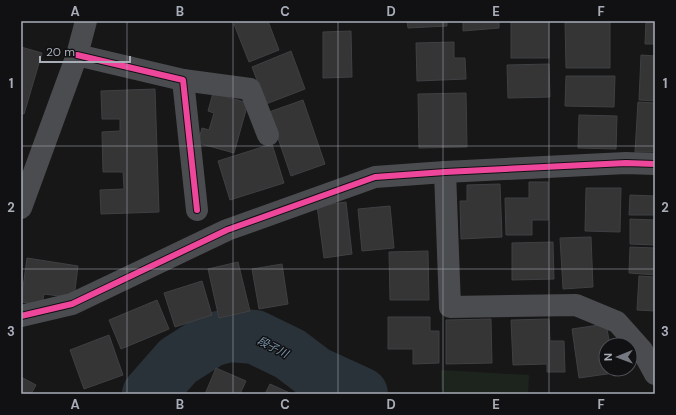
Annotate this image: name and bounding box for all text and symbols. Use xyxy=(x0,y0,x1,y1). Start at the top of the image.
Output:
text: A xyxy=(70,3,80,20)
text: B xyxy=(176,3,184,20)
text: C xyxy=(280,3,290,20)
text: D xyxy=(386,3,396,20)
text: E xyxy=(492,3,500,20)
text: F xyxy=(597,3,605,20)
scale bar xyxy=(40,38,130,64)
text: 20 m xyxy=(46,44,75,60)
text: 1 xyxy=(9,75,13,92)
text: 1 xyxy=(663,75,667,92)
text: 2 xyxy=(7,199,15,216)
text: 2 xyxy=(661,199,669,216)
text: 3 xyxy=(7,323,15,340)
text: 3 xyxy=(661,323,669,340)
water label: 段子川 xyxy=(255,333,292,361)
north arrow xyxy=(598,337,638,377)
text: N xyxy=(601,353,615,361)
text: A xyxy=(70,396,80,413)
text: B xyxy=(176,396,184,413)
text: C xyxy=(280,396,290,413)
text: D xyxy=(386,396,396,413)
text: E xyxy=(492,396,500,413)
text: F xyxy=(597,396,605,413)

